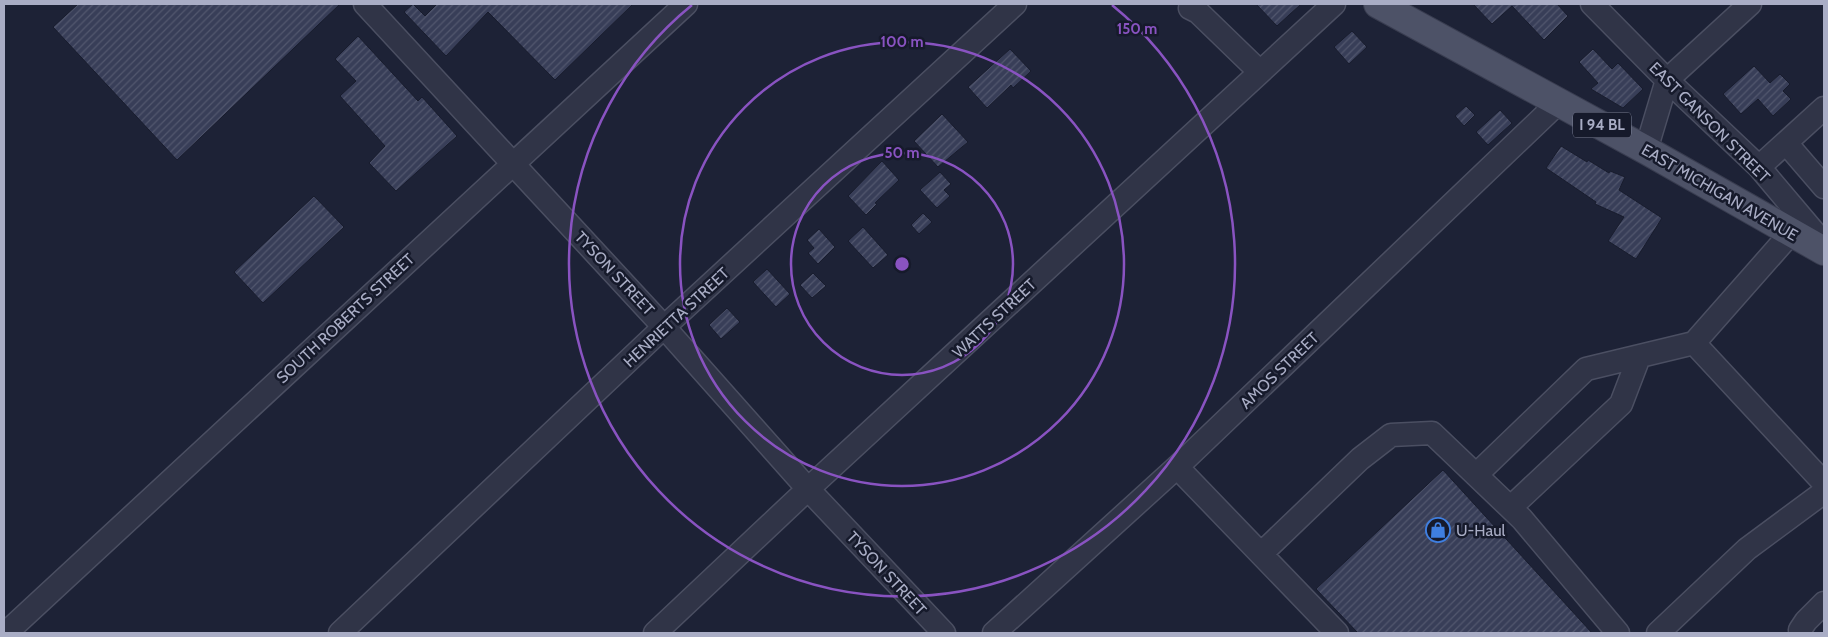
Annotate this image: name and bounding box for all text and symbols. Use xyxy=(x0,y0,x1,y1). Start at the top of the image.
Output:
text: 150 m xyxy=(1117,20,1157,38)
text: 100 m xyxy=(880,33,924,51)
street label: EAST GANSON STREET xyxy=(1646,58,1774,187)
road number: I 94 BL xyxy=(1573,112,1631,138)
street label: EAST MICHIGAN AVENUE xyxy=(1638,140,1801,245)
text: 50 m xyxy=(884,144,920,162)
street label: TYSON STREET xyxy=(571,227,659,320)
street label: SOUTH ROBERTS STREET xyxy=(272,249,419,387)
centre of rings xyxy=(893,255,911,273)
street label: HENRIETTA STREET xyxy=(620,263,733,371)
street label: WATTS STREET xyxy=(949,275,1040,362)
street label: AMOS STREET xyxy=(1236,328,1323,413)
shop icon: U-Haul xyxy=(1425,517,1451,543)
place label: U-Haul xyxy=(1456,521,1506,540)
street label: TYSON STREET xyxy=(843,527,931,620)

